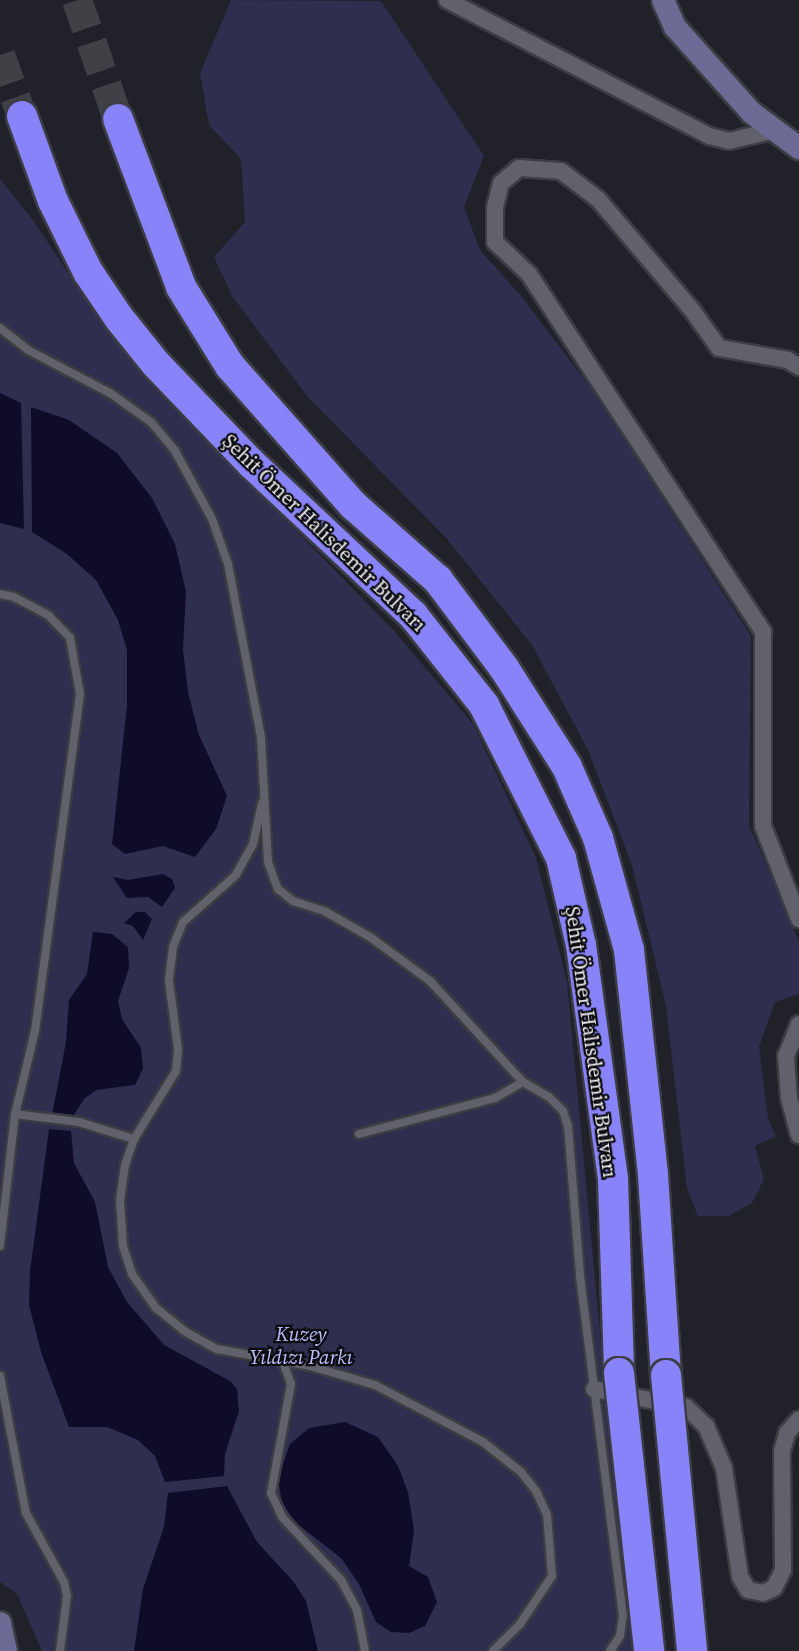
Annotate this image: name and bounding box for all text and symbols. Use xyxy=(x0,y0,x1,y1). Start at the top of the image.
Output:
street label: Şehit Ömer Halisdemir Bulvarı xyxy=(217,429,431,637)
street label: Şehit Ömer Halisdemir Bulvarı xyxy=(560,905,622,1179)
park label: Kuzey Yıldızı Parkı xyxy=(249,1323,353,1370)

